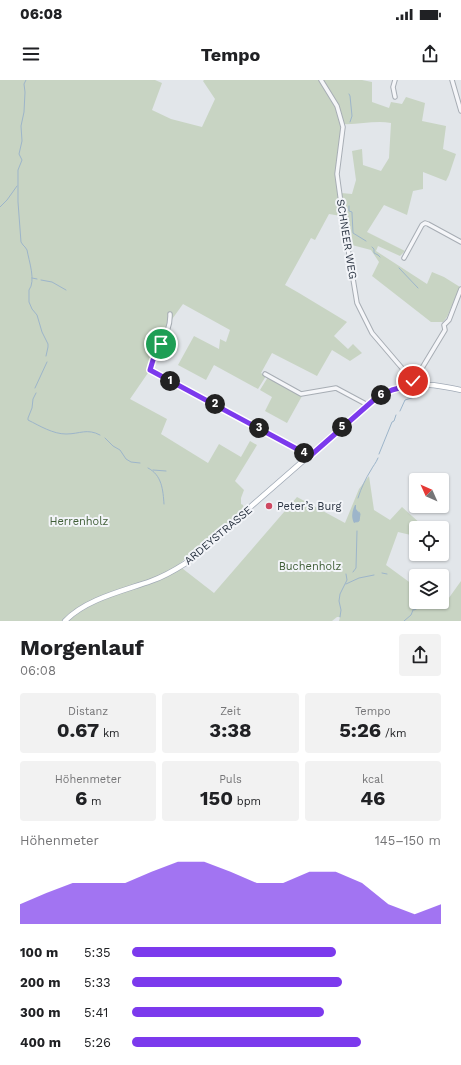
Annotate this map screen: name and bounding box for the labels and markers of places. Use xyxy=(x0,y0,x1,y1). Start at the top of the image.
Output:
pin xyxy=(144,327,178,361)
pin xyxy=(396,364,430,398)
pin: 1 xyxy=(160,371,180,391)
pin: 6 xyxy=(371,385,391,405)
pin: 2 xyxy=(205,394,225,414)
pin: 5 xyxy=(332,417,352,437)
pin: 3 xyxy=(249,418,269,438)
pin: 4 xyxy=(294,443,314,463)
place label: Peter’s Burg xyxy=(277,500,341,513)
marker: Peter’s Burg xyxy=(264,501,274,511)

